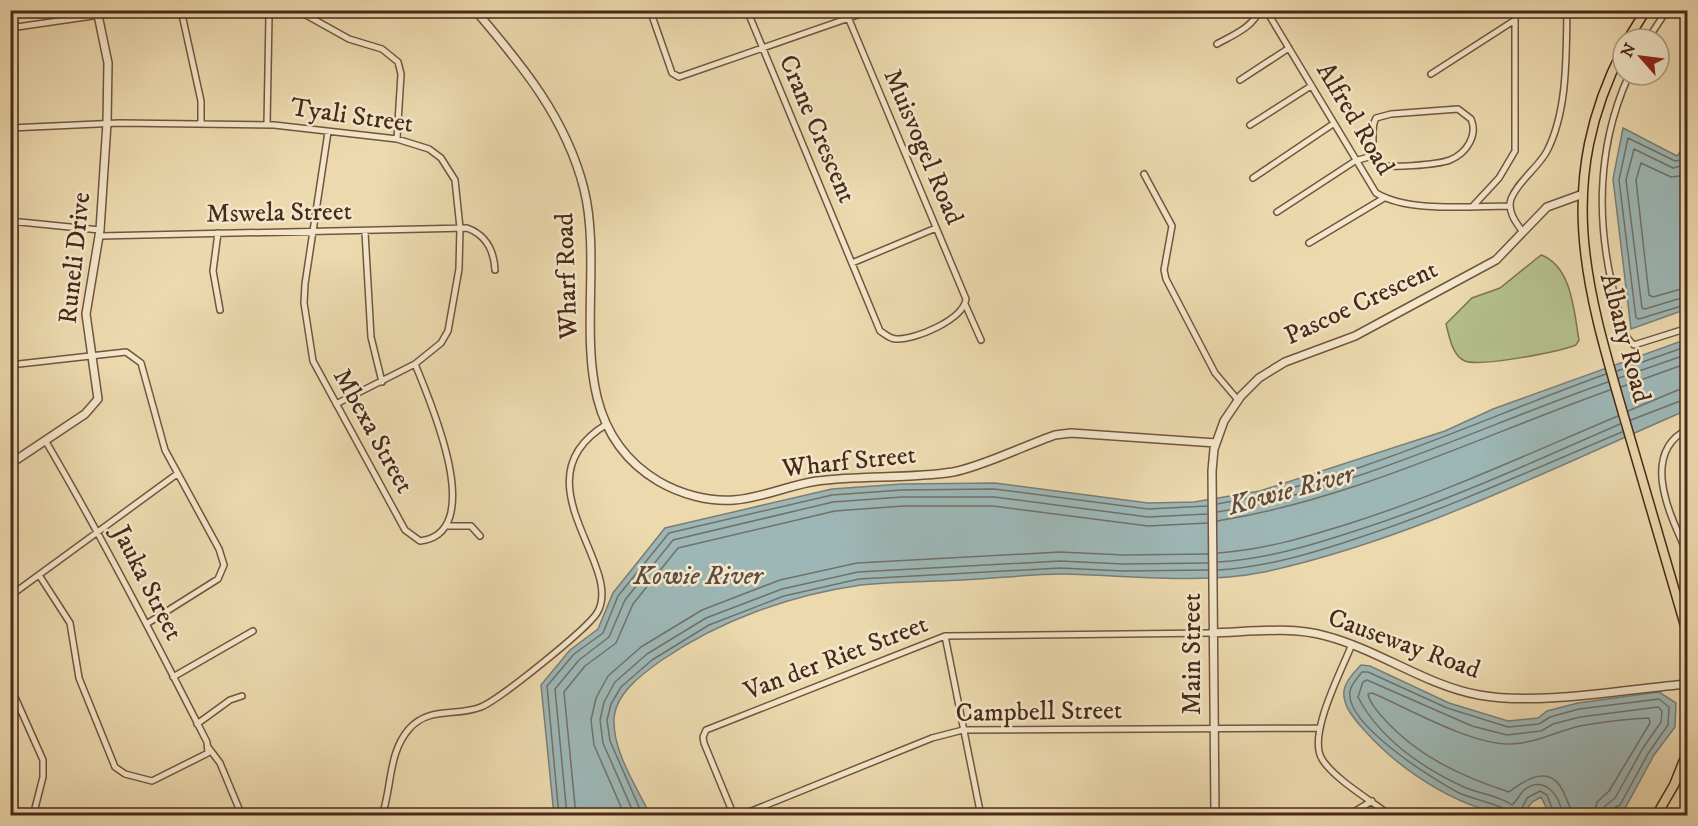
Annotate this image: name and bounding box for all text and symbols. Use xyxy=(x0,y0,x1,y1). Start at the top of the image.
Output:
north arrow xyxy=(1611,27,1671,87)
text: N xyxy=(1617,40,1641,61)
street label: Crane Crescent xyxy=(771,50,863,208)
street label: Alfred Road xyxy=(1309,57,1401,181)
street label: Muisvogel Road xyxy=(875,64,971,230)
street label: Tyali Street xyxy=(289,91,415,141)
street label: Runeli Drive xyxy=(52,191,98,325)
street label: Mswela Street xyxy=(206,195,352,231)
street label: Wharf Road xyxy=(548,212,586,341)
street label: Pascoe Crescent xyxy=(1279,253,1443,353)
street label: Albany Road xyxy=(1592,270,1658,406)
street label: Mbexa Street xyxy=(325,363,421,499)
street label: Wharf Street xyxy=(780,439,917,486)
water label: Kowie River xyxy=(1223,456,1360,523)
street label: Jauka Street xyxy=(103,518,190,646)
water label: Kowie River xyxy=(633,559,765,593)
street label: Main Street xyxy=(1176,593,1209,715)
street label: Causeway Road xyxy=(1323,601,1485,687)
street label: Van der Riet Street xyxy=(739,608,933,709)
street label: Campbell Street xyxy=(955,694,1123,730)

